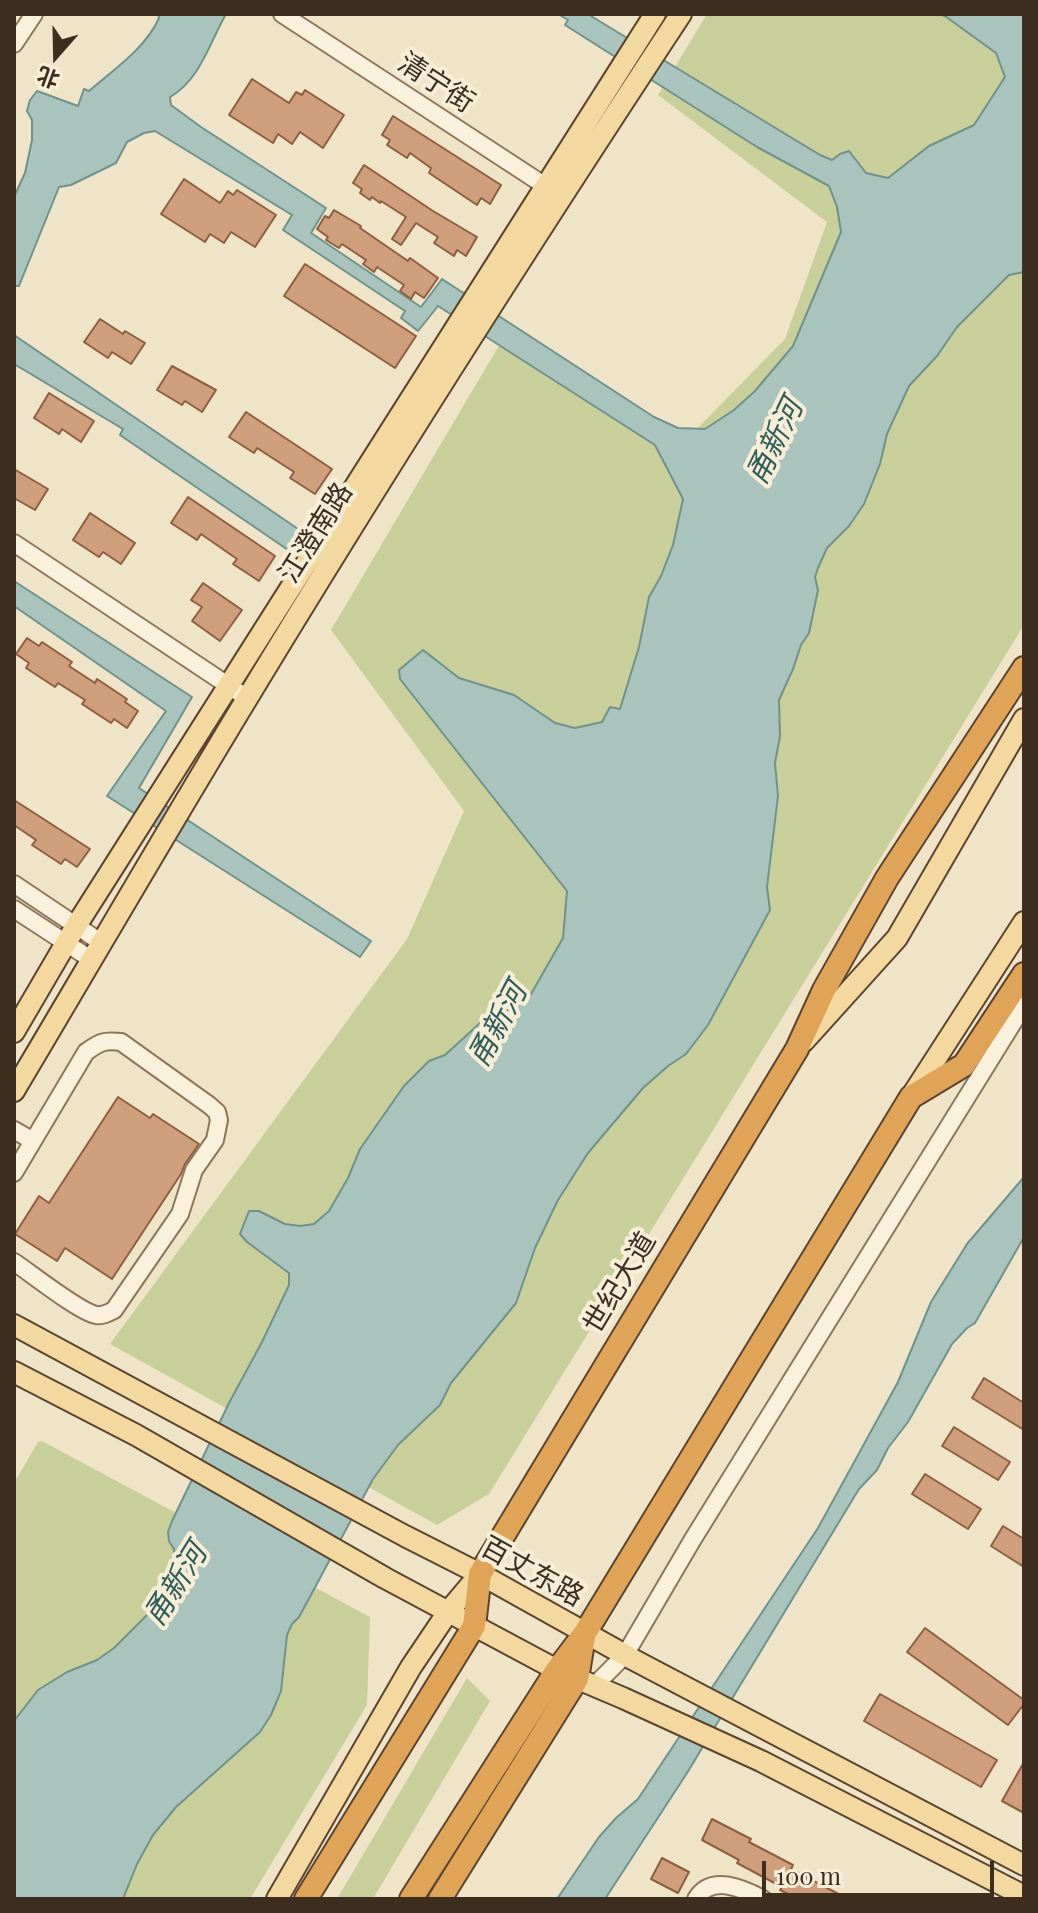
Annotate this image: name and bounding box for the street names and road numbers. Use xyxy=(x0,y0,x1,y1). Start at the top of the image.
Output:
street label: 清宁街 xyxy=(392,46,480,120)
street label: 江澄南路 xyxy=(272,477,360,589)
street label: 世纪大道 xyxy=(577,1226,663,1340)
street label: 百丈东路 xyxy=(475,1530,589,1614)

